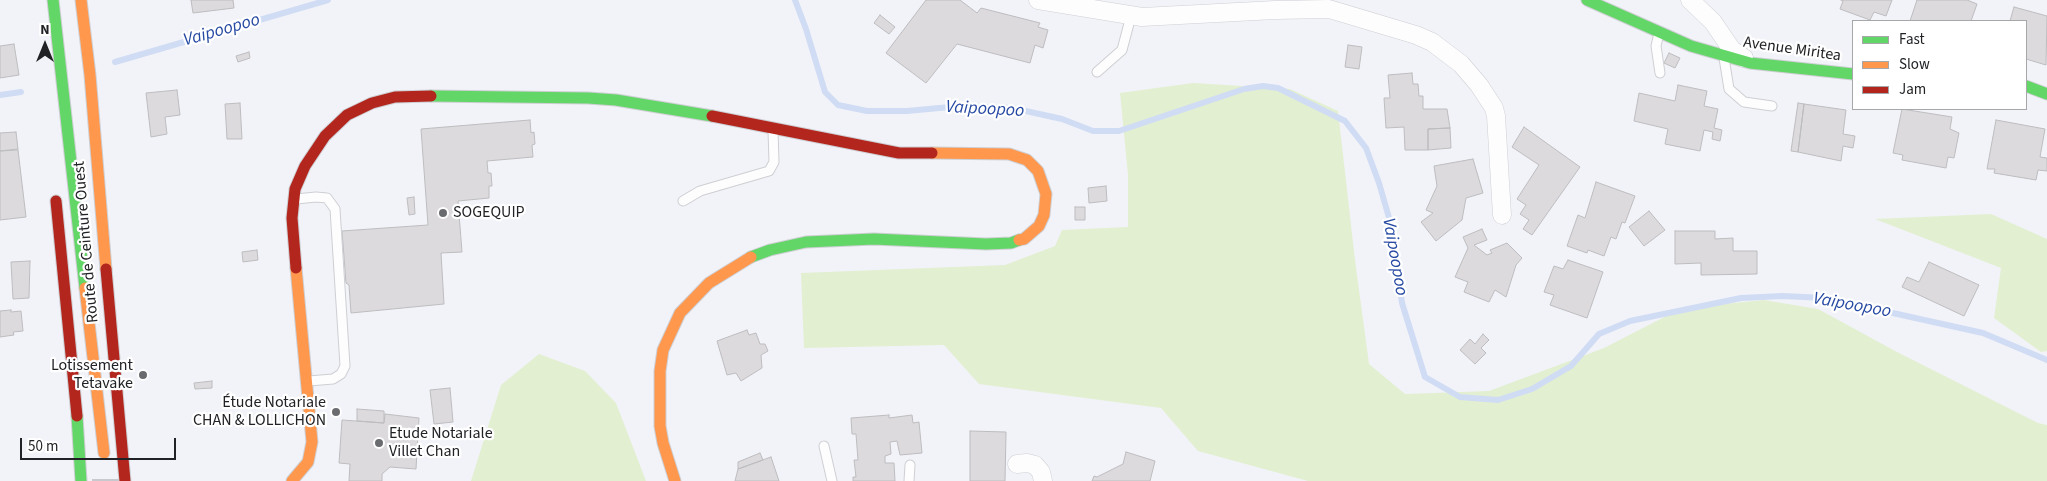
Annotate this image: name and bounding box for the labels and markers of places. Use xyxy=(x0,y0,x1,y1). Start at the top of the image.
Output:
place label: SOGEQUIP xyxy=(453,203,525,223)
marker: SOGEQUIP xyxy=(437,207,449,219)
place label: Lotissement Tetavake xyxy=(51,356,133,394)
marker: Lotissement Tetavake xyxy=(137,369,149,381)
place label: Étude Notariale CHAN & LOLLICHON xyxy=(193,393,326,431)
marker: Étude Notariale CHAN & LOLLICHON xyxy=(330,406,342,418)
place label: Etude Notariale Villet Chan xyxy=(389,424,493,462)
marker: Etude Notariale Villet Chan xyxy=(373,437,385,449)

